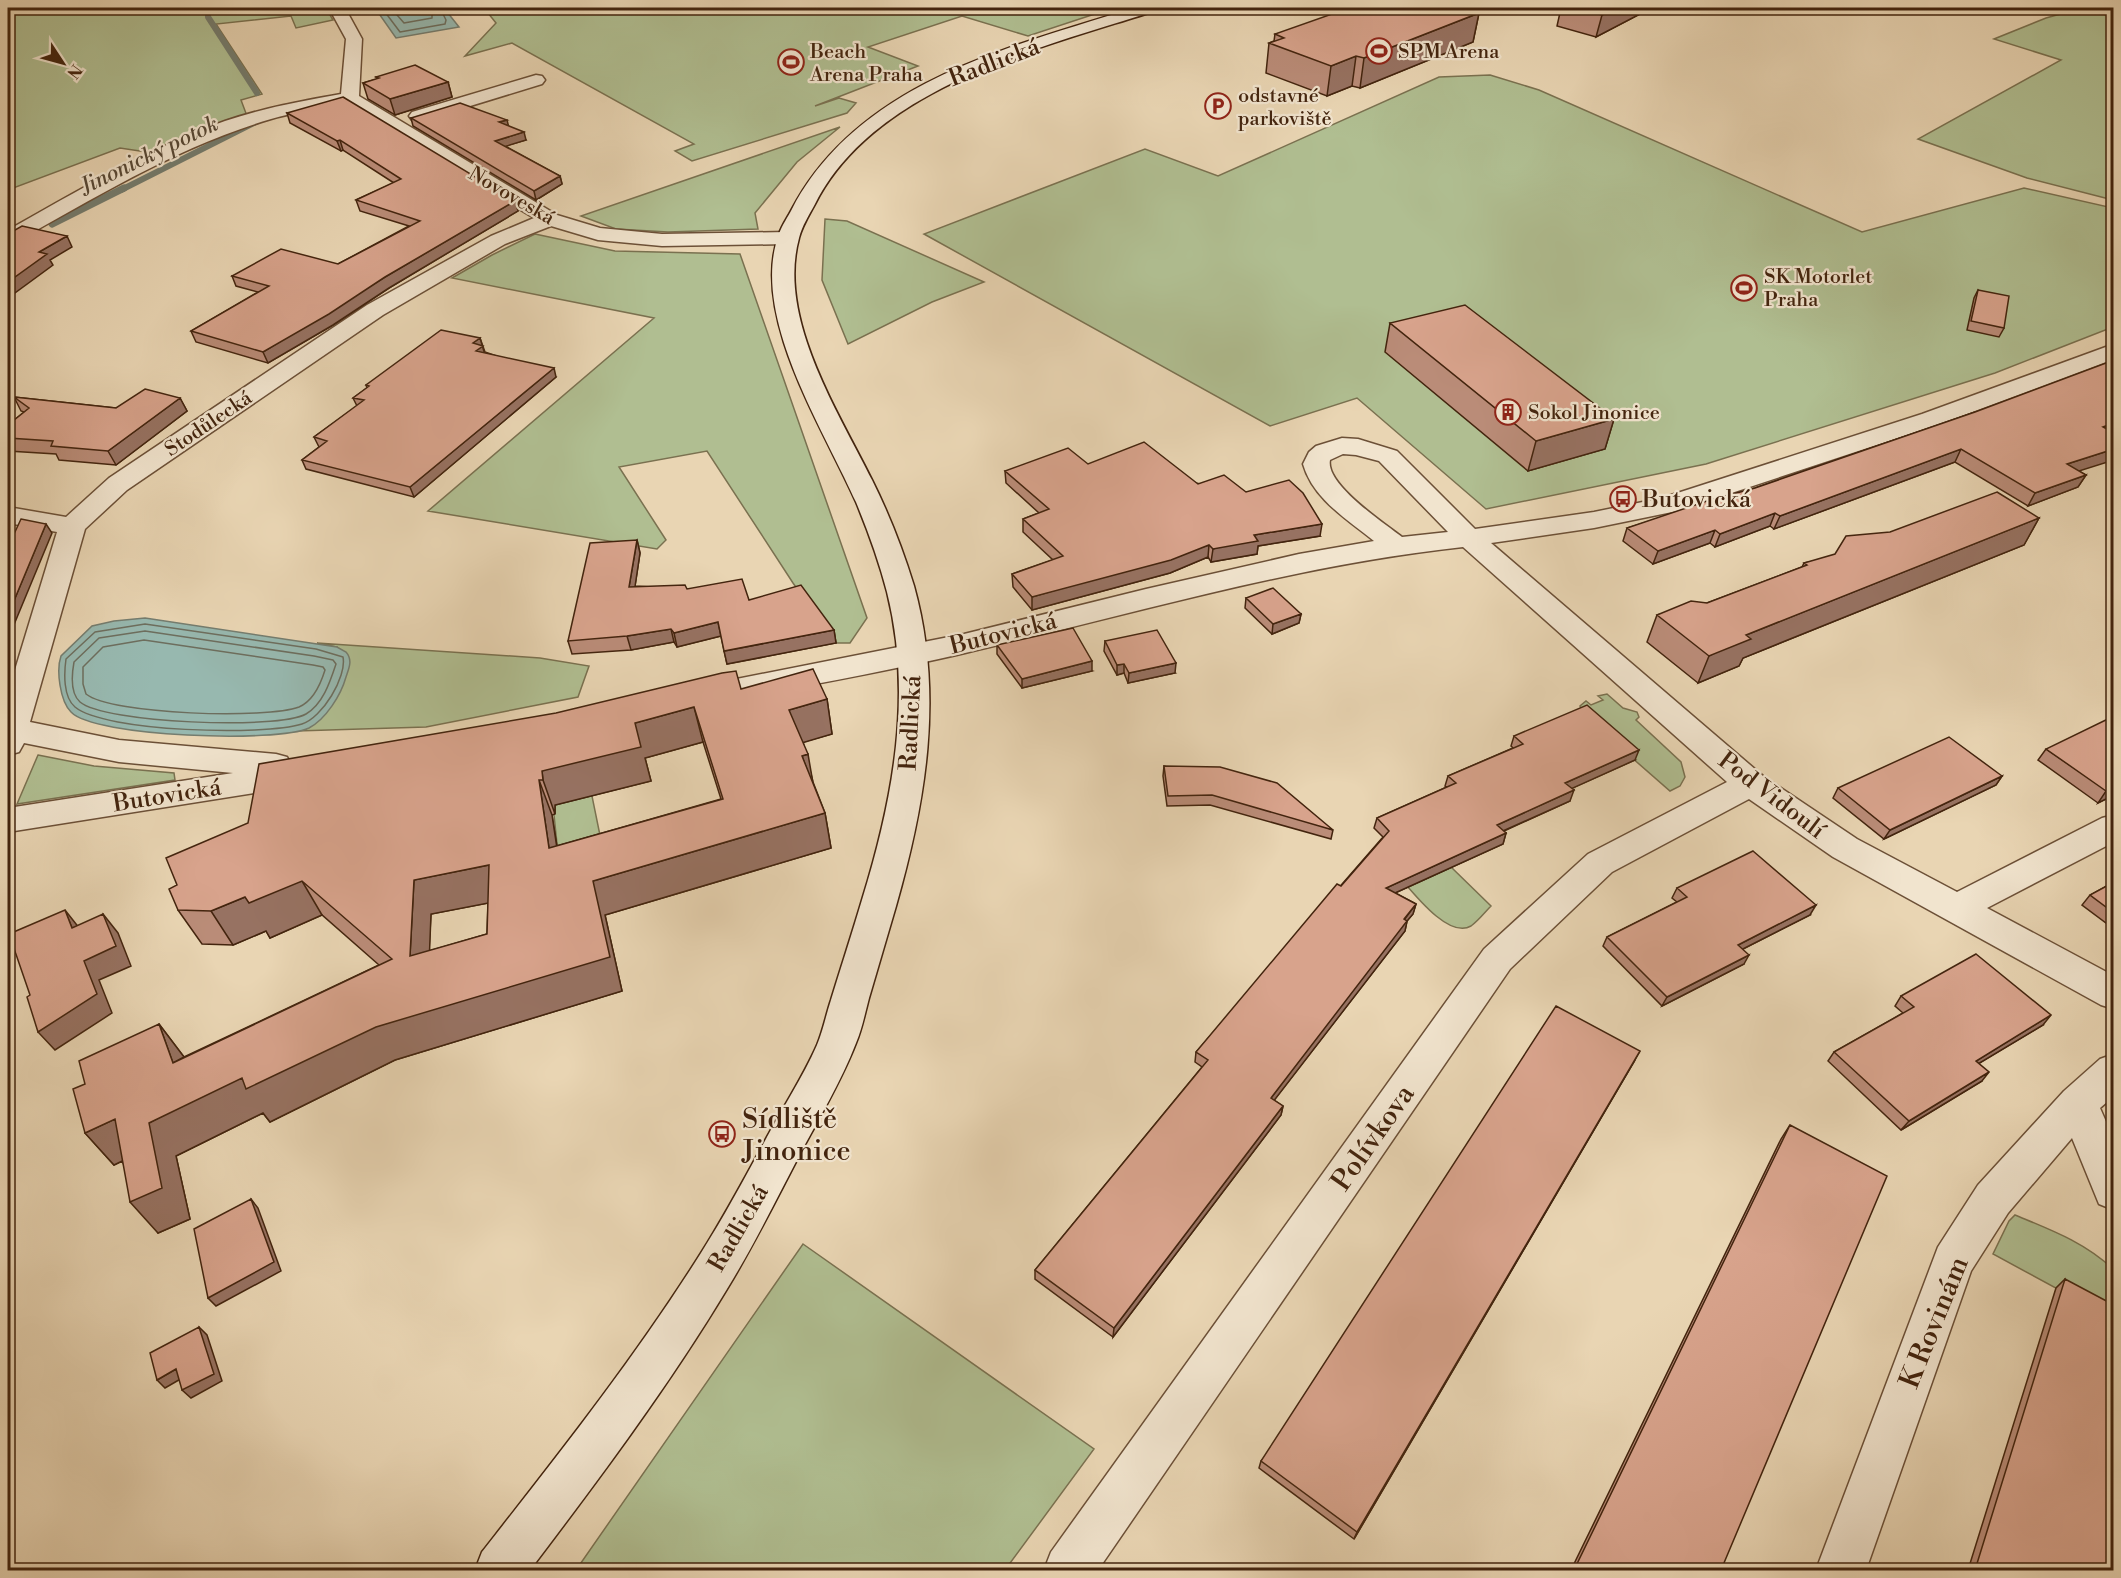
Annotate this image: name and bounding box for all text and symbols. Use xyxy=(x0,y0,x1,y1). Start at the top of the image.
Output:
street label: Radlická xyxy=(944,32,1045,94)
north arrow xyxy=(33,33,93,93)
sports icon: SPM Arena xyxy=(1364,36,1394,66)
place label: Beach Arena Praha xyxy=(809,40,924,88)
place label: SPM Arena xyxy=(1398,40,1500,65)
sports icon: Beach Arena Praha xyxy=(776,47,806,77)
text: N xyxy=(62,60,86,83)
place label: odstavné parkoviště xyxy=(1238,84,1332,132)
parking icon: odstavné parkoviště xyxy=(1203,91,1233,121)
water label: Jinonický potok xyxy=(74,110,223,202)
street label: Novoveská xyxy=(464,162,560,231)
place label: SK Motorlet Praha xyxy=(1764,265,1872,313)
sports icon: SK Motorlet Praha xyxy=(1729,273,1759,303)
street label: Stodůlecká xyxy=(161,386,258,462)
building icon: Sokol Jinonice xyxy=(1493,397,1523,427)
place label: Sokol Jinonice xyxy=(1528,401,1660,426)
bus stop icon: Butovická xyxy=(1608,484,1638,514)
place label: Butovická xyxy=(1641,485,1752,515)
street label: Butovická xyxy=(946,606,1061,662)
street label: Radlická xyxy=(894,674,929,772)
street label: Pod Vidoulí xyxy=(1712,746,1832,846)
street label: Butovická xyxy=(110,772,224,820)
street label: Polívkova xyxy=(1324,1077,1423,1198)
place label: Sídliště Jinonice xyxy=(741,1102,851,1169)
bus stop icon: Sídliště Jinonice xyxy=(707,1119,737,1149)
street label: Radlická xyxy=(702,1179,776,1277)
street label: K Rovinám xyxy=(1892,1252,1977,1394)

